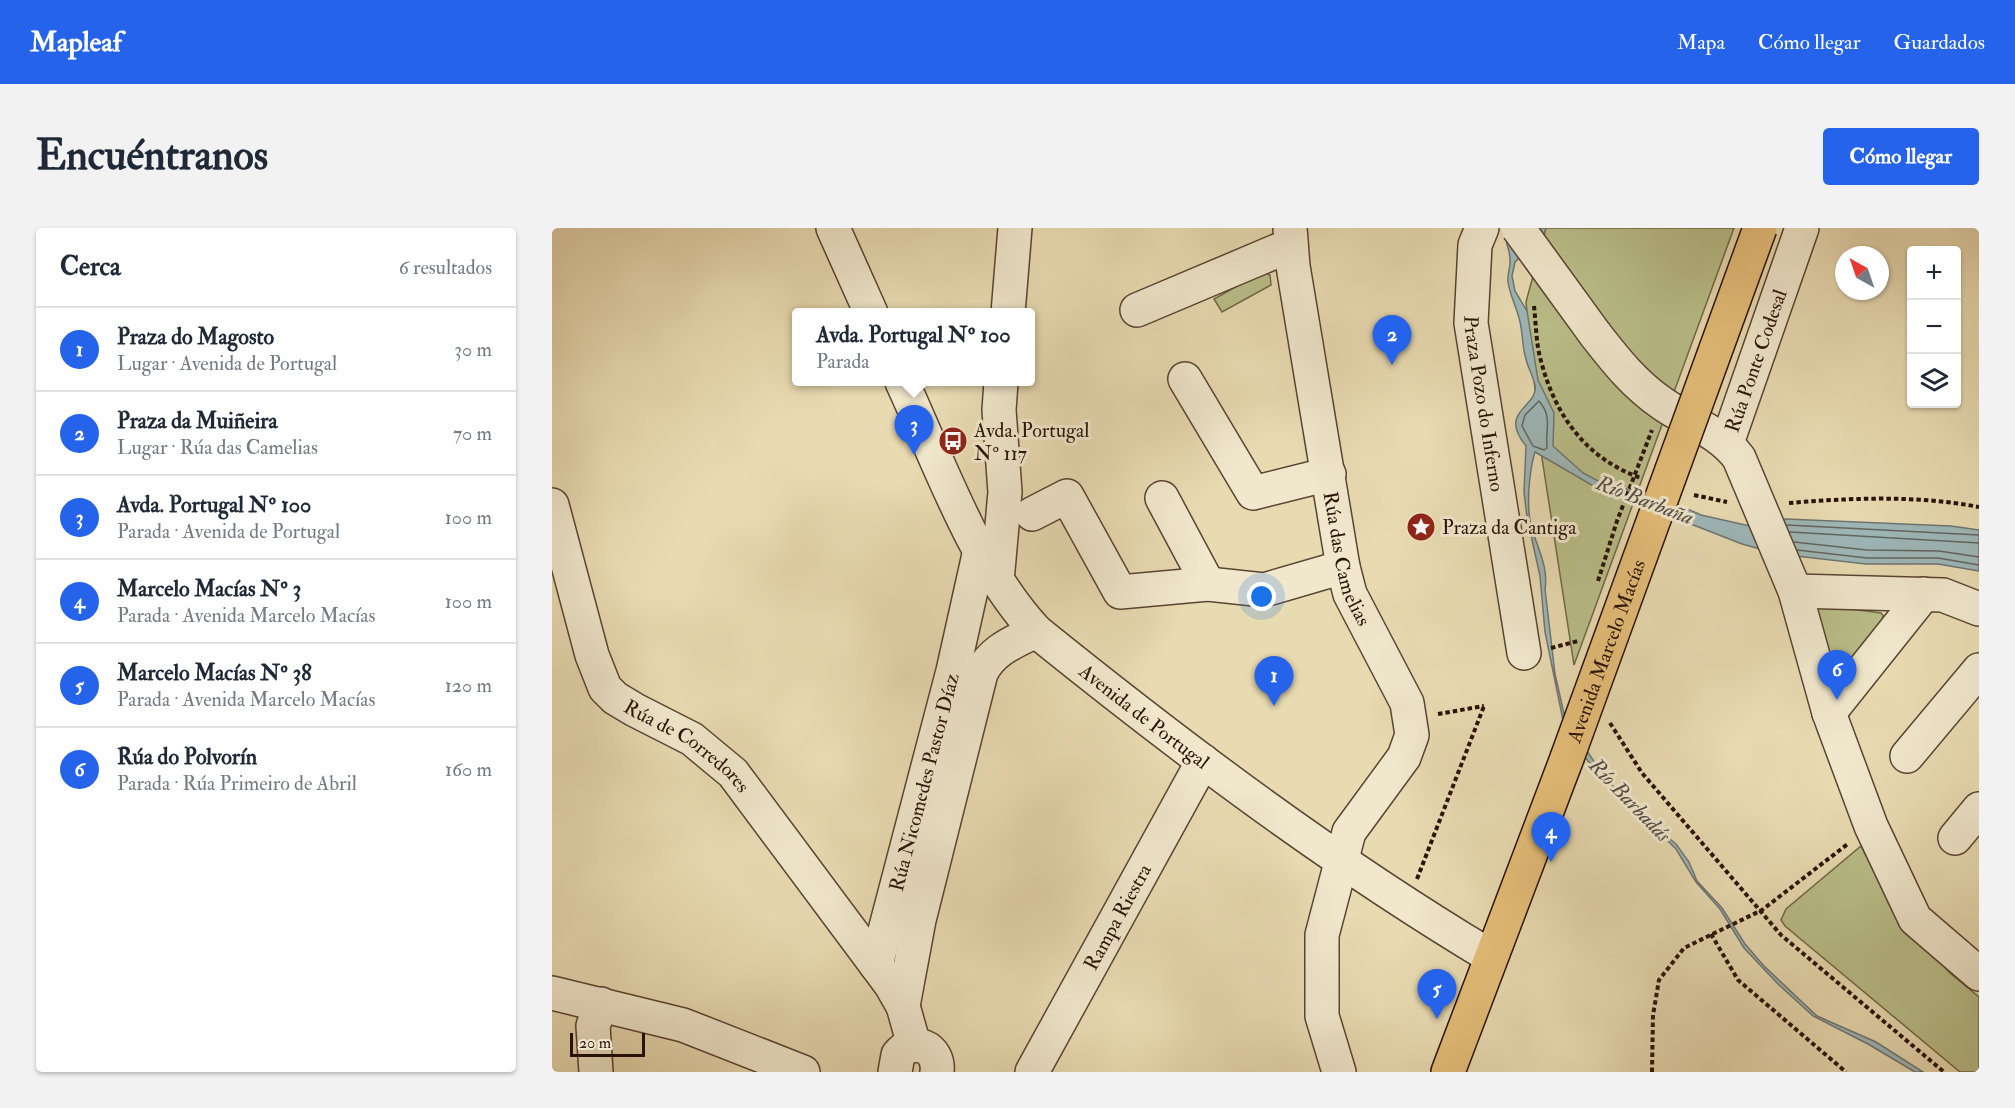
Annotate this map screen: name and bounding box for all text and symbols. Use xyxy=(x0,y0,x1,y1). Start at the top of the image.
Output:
text: Mapleaf xyxy=(30,25,122,60)
text: Mapa xyxy=(1677,29,1725,56)
text: Cómo llegar xyxy=(1758,29,1861,56)
text: Guardados xyxy=(1894,29,1985,56)
button: Cómo llegar xyxy=(1823,128,1979,185)
text: Encuéntranos xyxy=(36,130,268,182)
north arrow xyxy=(1835,246,1889,300)
map controls xyxy=(1907,246,1961,408)
button: + xyxy=(1907,246,1961,300)
text: Cerca xyxy=(60,251,121,283)
text: 6 resultados xyxy=(399,255,492,280)
street label: Rúa Ponte Codesal xyxy=(1720,286,1793,436)
button: − xyxy=(1907,300,1961,354)
popup xyxy=(792,308,1035,386)
street label: Praza Pozo do Inferno xyxy=(1458,315,1510,493)
pin: 2 xyxy=(1372,316,1412,365)
text: Avda. Portugal Nº 100 xyxy=(816,321,1011,349)
text: Praza do Magosto xyxy=(117,323,274,351)
text: 1 xyxy=(76,337,83,362)
text: 30 m xyxy=(454,337,492,362)
text: Parada xyxy=(816,349,870,374)
text: Lugar · Avenida de Portugal xyxy=(117,351,337,376)
button: layers xyxy=(1907,354,1961,408)
pin: 3 xyxy=(894,406,934,455)
text: Praza da Muiñeira xyxy=(117,407,278,435)
place label: Avda. Portugal Nº 117 xyxy=(973,418,1089,466)
text: 2 xyxy=(74,421,85,446)
text: 70 m xyxy=(453,421,492,446)
bus stop icon: Avda. Portugal Nº 117 xyxy=(937,425,969,457)
text: Lugar · Rúa das Camelias xyxy=(117,435,318,460)
water label: Río Barbaña xyxy=(1591,469,1698,531)
street label: Rúa das Camelias xyxy=(1318,490,1376,630)
text: Avda. Portugal Nº 100 xyxy=(117,491,311,519)
text: 3 xyxy=(76,505,83,530)
text: 100 m xyxy=(445,505,492,530)
place icon: Praza da Cantiga xyxy=(1405,511,1437,543)
place label: Praza da Cantiga xyxy=(1442,515,1577,540)
text: Parada · Avenida de Portugal xyxy=(117,519,340,544)
street label: Avenida Marcelo Macías xyxy=(1561,556,1651,747)
text: Marcelo Macías Nº 3 xyxy=(117,575,301,603)
your location xyxy=(1247,582,1276,611)
text: 4 xyxy=(74,589,85,614)
text: 100 m xyxy=(445,589,492,614)
text: Parada · Avenida Marcelo Macías xyxy=(117,603,375,628)
pin: 6 xyxy=(1818,650,1856,700)
pin: 1 xyxy=(1254,656,1294,706)
street label: Avenida de Portugal xyxy=(1073,658,1214,775)
text: Marcelo Macías Nº 38 xyxy=(117,659,312,687)
street label: Rúa Nicomedes Pastor Díaz xyxy=(884,670,965,894)
text: 5 xyxy=(75,673,84,698)
text: 120 m xyxy=(445,673,492,698)
text: Parada · Avenida Marcelo Macías xyxy=(117,687,375,712)
street label: Rúa de Corredores xyxy=(619,694,755,798)
text: Rúa do Polvorín xyxy=(117,743,257,771)
water label: Río Barbadás xyxy=(1582,752,1677,849)
text: 6 xyxy=(74,757,85,782)
text: 160 m xyxy=(445,757,492,782)
text: Parada · Rúa Primeiro de Abril xyxy=(117,771,357,796)
pin: 4 xyxy=(1532,812,1570,862)
street label: Rampa Riestra xyxy=(1078,859,1157,975)
pin: 5 xyxy=(1418,970,1456,1019)
scale bar xyxy=(570,1030,645,1058)
text: 20 m xyxy=(579,1033,611,1053)

